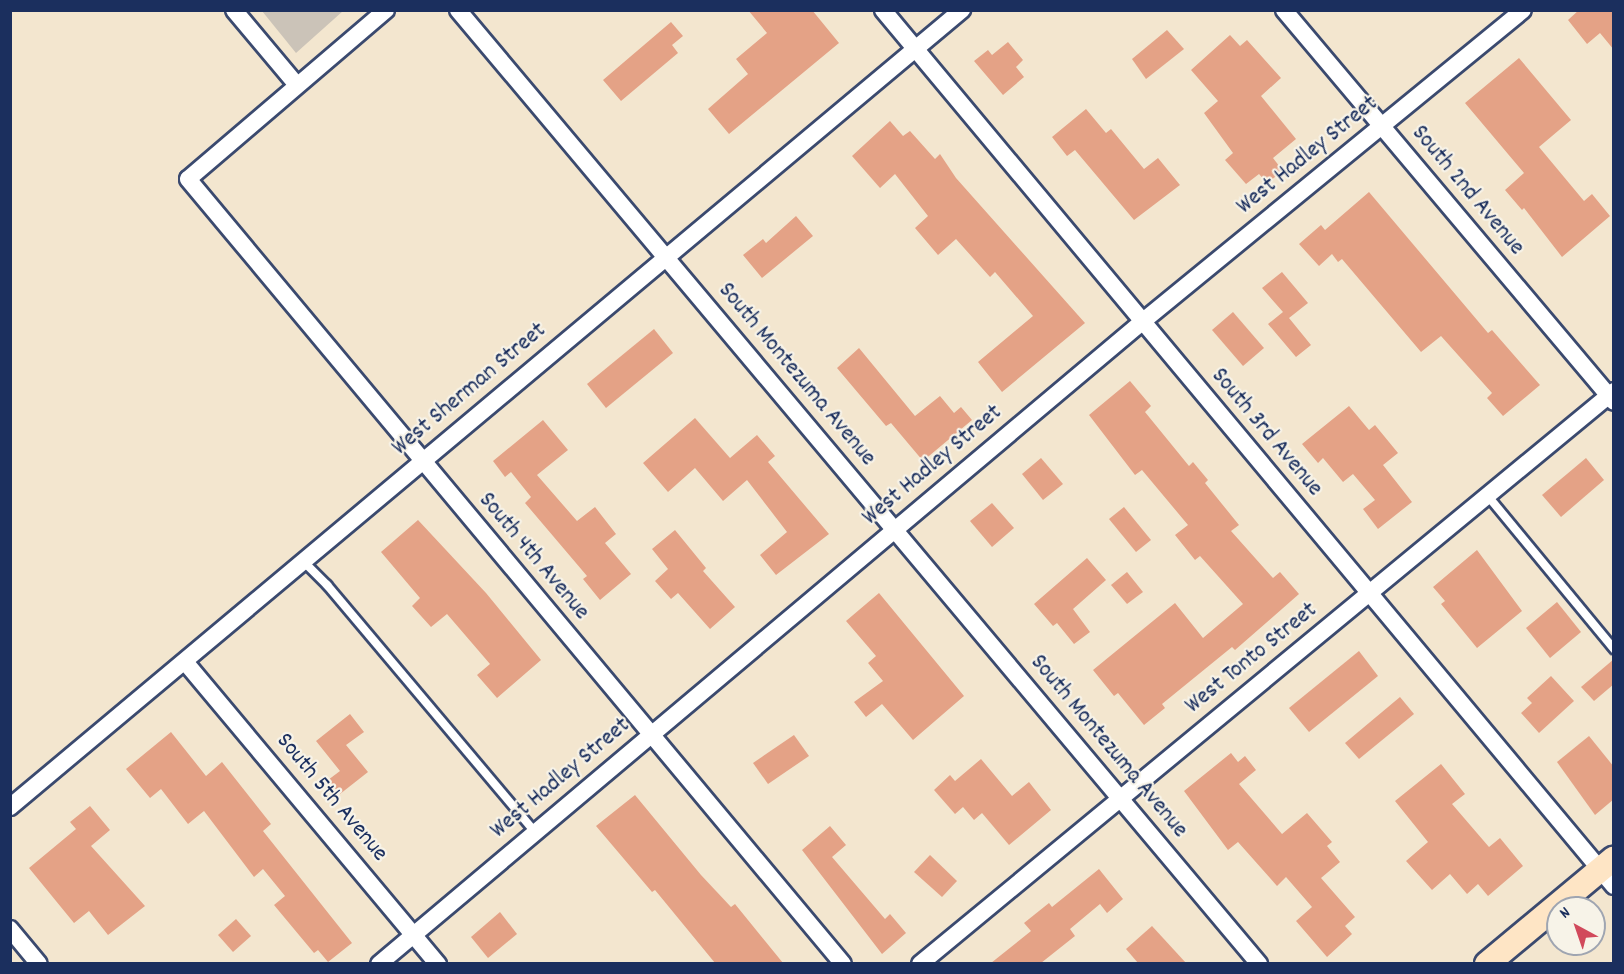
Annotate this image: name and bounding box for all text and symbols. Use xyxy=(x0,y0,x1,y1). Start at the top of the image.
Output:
street label: West Hadley Street xyxy=(1232,90,1384,222)
street label: South 2nd Avenue xyxy=(1404,120,1530,262)
street label: South Montezuma Avenue xyxy=(711,277,881,473)
street label: West Sherman Street xyxy=(387,317,553,463)
street label: South 3rd Avenue xyxy=(1204,363,1328,503)
street label: West Hadley Street xyxy=(857,399,1009,533)
street label: South 4th Avenue xyxy=(471,487,595,627)
street label: West Tonto Street xyxy=(1180,597,1324,721)
street label: South Montezuma Avenue xyxy=(1023,649,1193,845)
street label: West Hadley Street xyxy=(485,712,637,846)
street label: South 5th Avenue xyxy=(269,728,393,868)
north arrow xyxy=(1546,896,1606,956)
text: N xyxy=(1555,902,1576,925)

